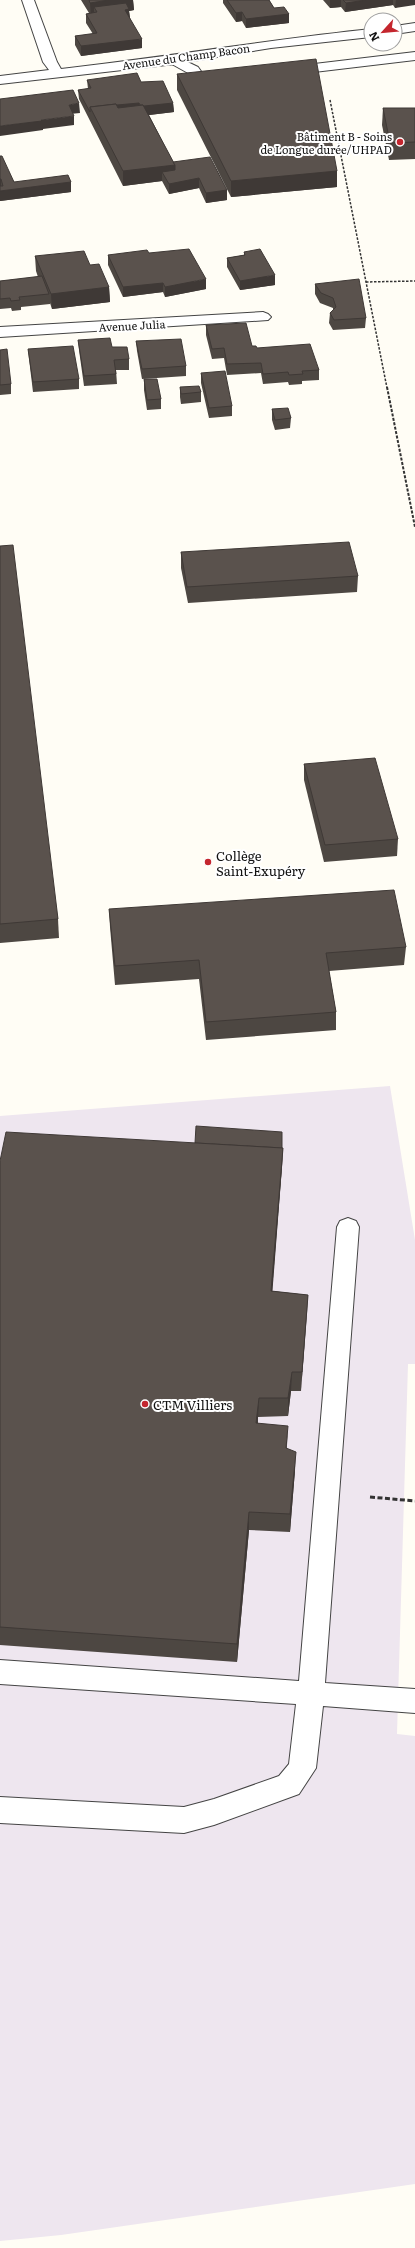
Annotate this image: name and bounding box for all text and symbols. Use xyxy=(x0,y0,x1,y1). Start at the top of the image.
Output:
north arrow xyxy=(363,12,403,52)
text: N xyxy=(364,29,382,45)
street label: Avenue du Champ Bacon xyxy=(121,39,251,73)
place label: Bâtiment B - Soins de Longue durée/UHPAD xyxy=(260,128,392,157)
marker: Bâtiment B - Soins de Longue durée/UHPAD xyxy=(395,137,405,147)
street label: Avenue Julia xyxy=(98,315,166,335)
place label: Collège Saint-Exupéry xyxy=(216,846,306,880)
marker: Collège Saint-Exupéry xyxy=(203,857,213,867)
place label: CTM Villiers xyxy=(153,1395,232,1414)
marker: CTM Villiers xyxy=(140,1399,150,1409)

